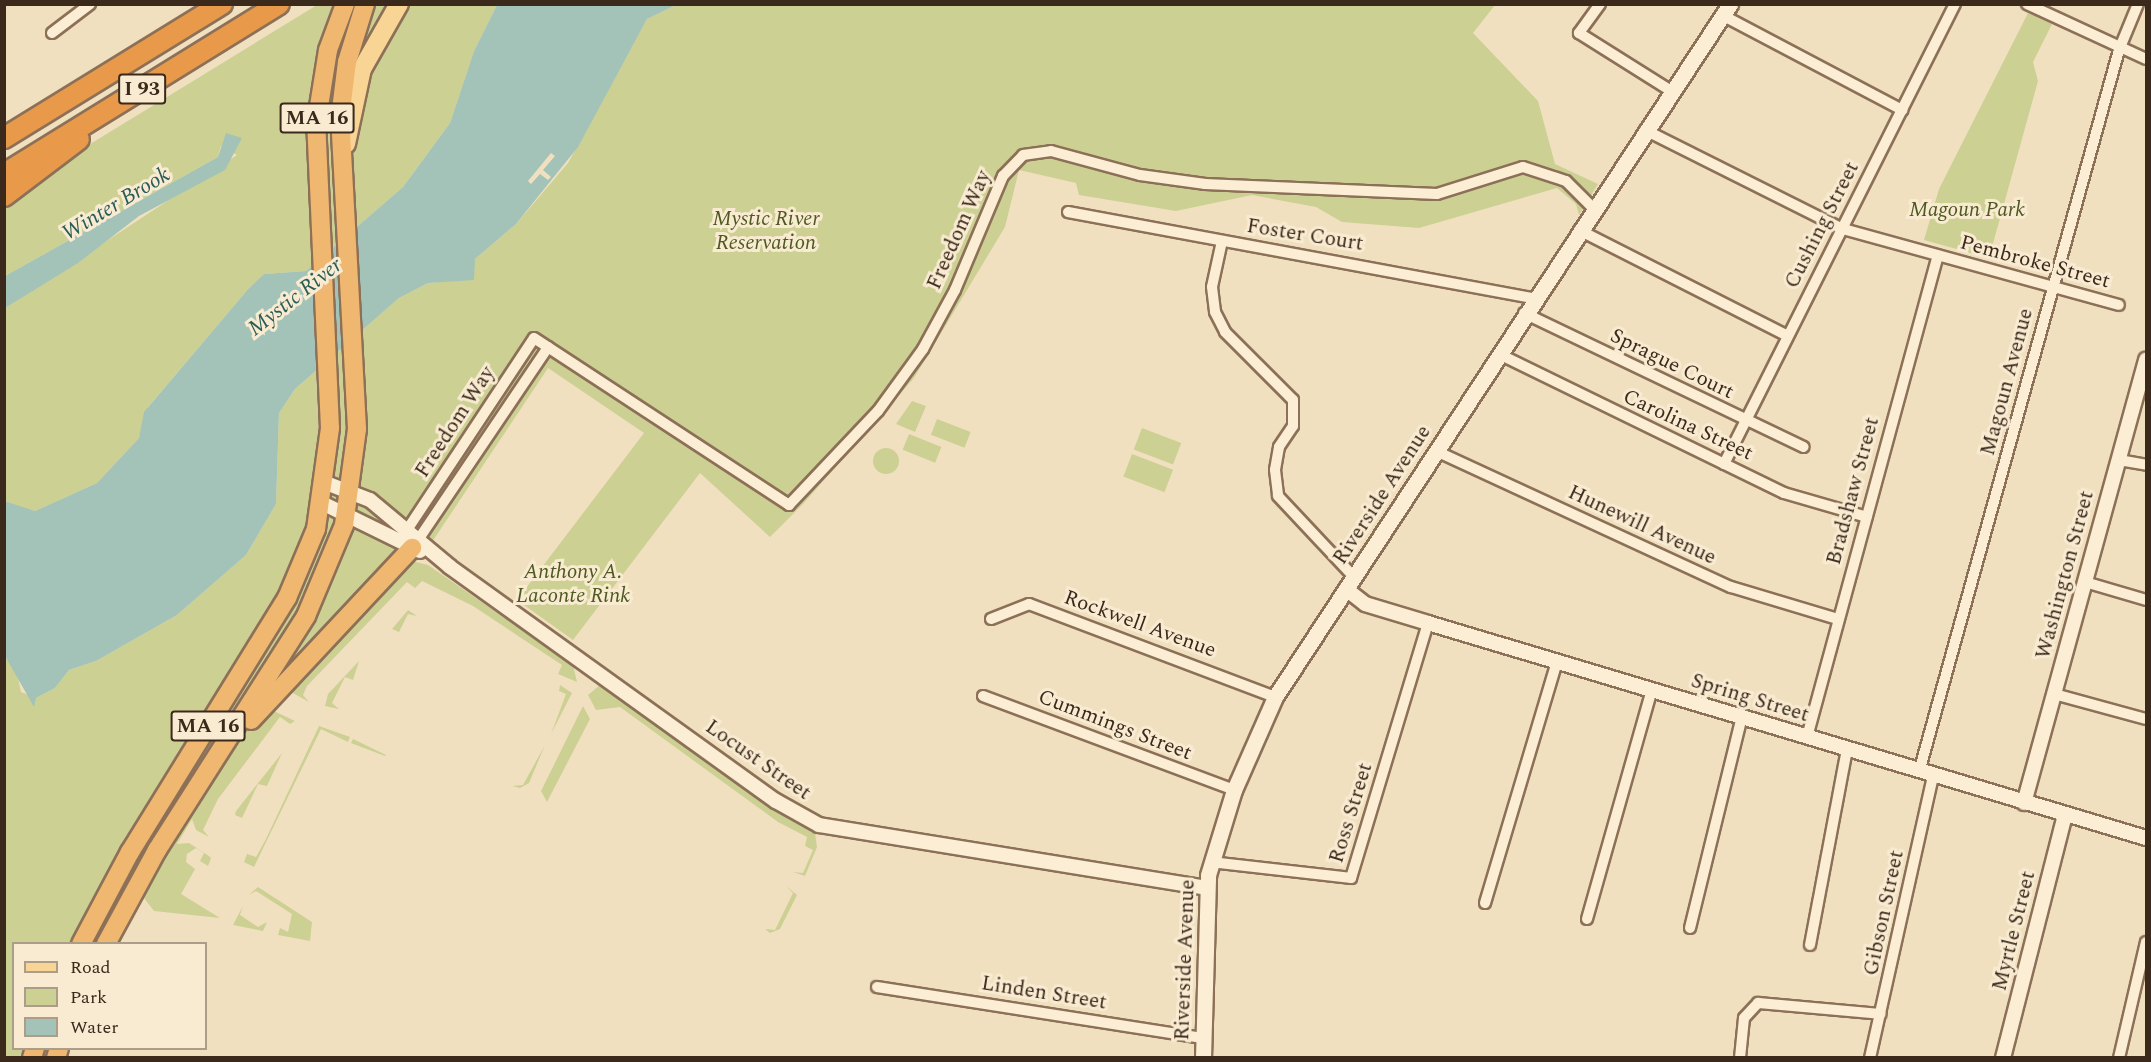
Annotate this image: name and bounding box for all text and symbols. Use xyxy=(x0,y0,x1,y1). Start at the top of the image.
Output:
road number: I 93 xyxy=(118,72,166,106)
road number: MA 16 xyxy=(280,101,354,135)
street label: Cushing Street xyxy=(1779,157,1865,293)
water label: Winter Brook xyxy=(57,161,175,247)
street label: Freedom Way xyxy=(922,167,996,293)
park label: Magoun Park xyxy=(1909,197,2025,223)
park label: Mystic River Reservation xyxy=(712,206,820,256)
street label: Foster Court xyxy=(1245,213,1365,257)
street label: Pembroke Street xyxy=(1957,230,2113,294)
water label: Mystic River xyxy=(243,252,347,342)
street label: Magoun Avenue xyxy=(1975,306,2039,458)
street label: Sprague Court xyxy=(1606,323,1738,405)
street label: Freedom Way xyxy=(410,362,500,482)
street label: Carolina Street xyxy=(1619,384,1757,466)
street label: Bradshaw Street xyxy=(1821,414,1885,568)
street label: Riverside Avenue xyxy=(1328,421,1436,569)
street label: Hunewill Avenue xyxy=(1564,480,1720,570)
street label: Washington Street xyxy=(2030,488,2100,662)
park label: Anthony A. Laconte Rink xyxy=(516,559,630,609)
street label: Rockwell Avenue xyxy=(1061,585,1219,663)
street label: Spring Street xyxy=(1688,668,1812,728)
street label: Cummings Street xyxy=(1035,684,1195,766)
road number: MA 16 xyxy=(170,709,246,743)
street label: Locust Street xyxy=(700,714,816,806)
street label: Ross Street xyxy=(1324,760,1378,866)
street label: Gibson Street xyxy=(1858,848,1910,978)
street label: Myrtle Street xyxy=(1987,868,2041,994)
street label: Riverside Avenue xyxy=(1170,879,1200,1041)
legend xyxy=(12,942,207,1050)
text: Road xyxy=(70,954,111,981)
street label: Linden Street xyxy=(980,971,1108,1015)
text: Park xyxy=(70,984,107,1011)
text: Water xyxy=(70,1014,118,1041)

